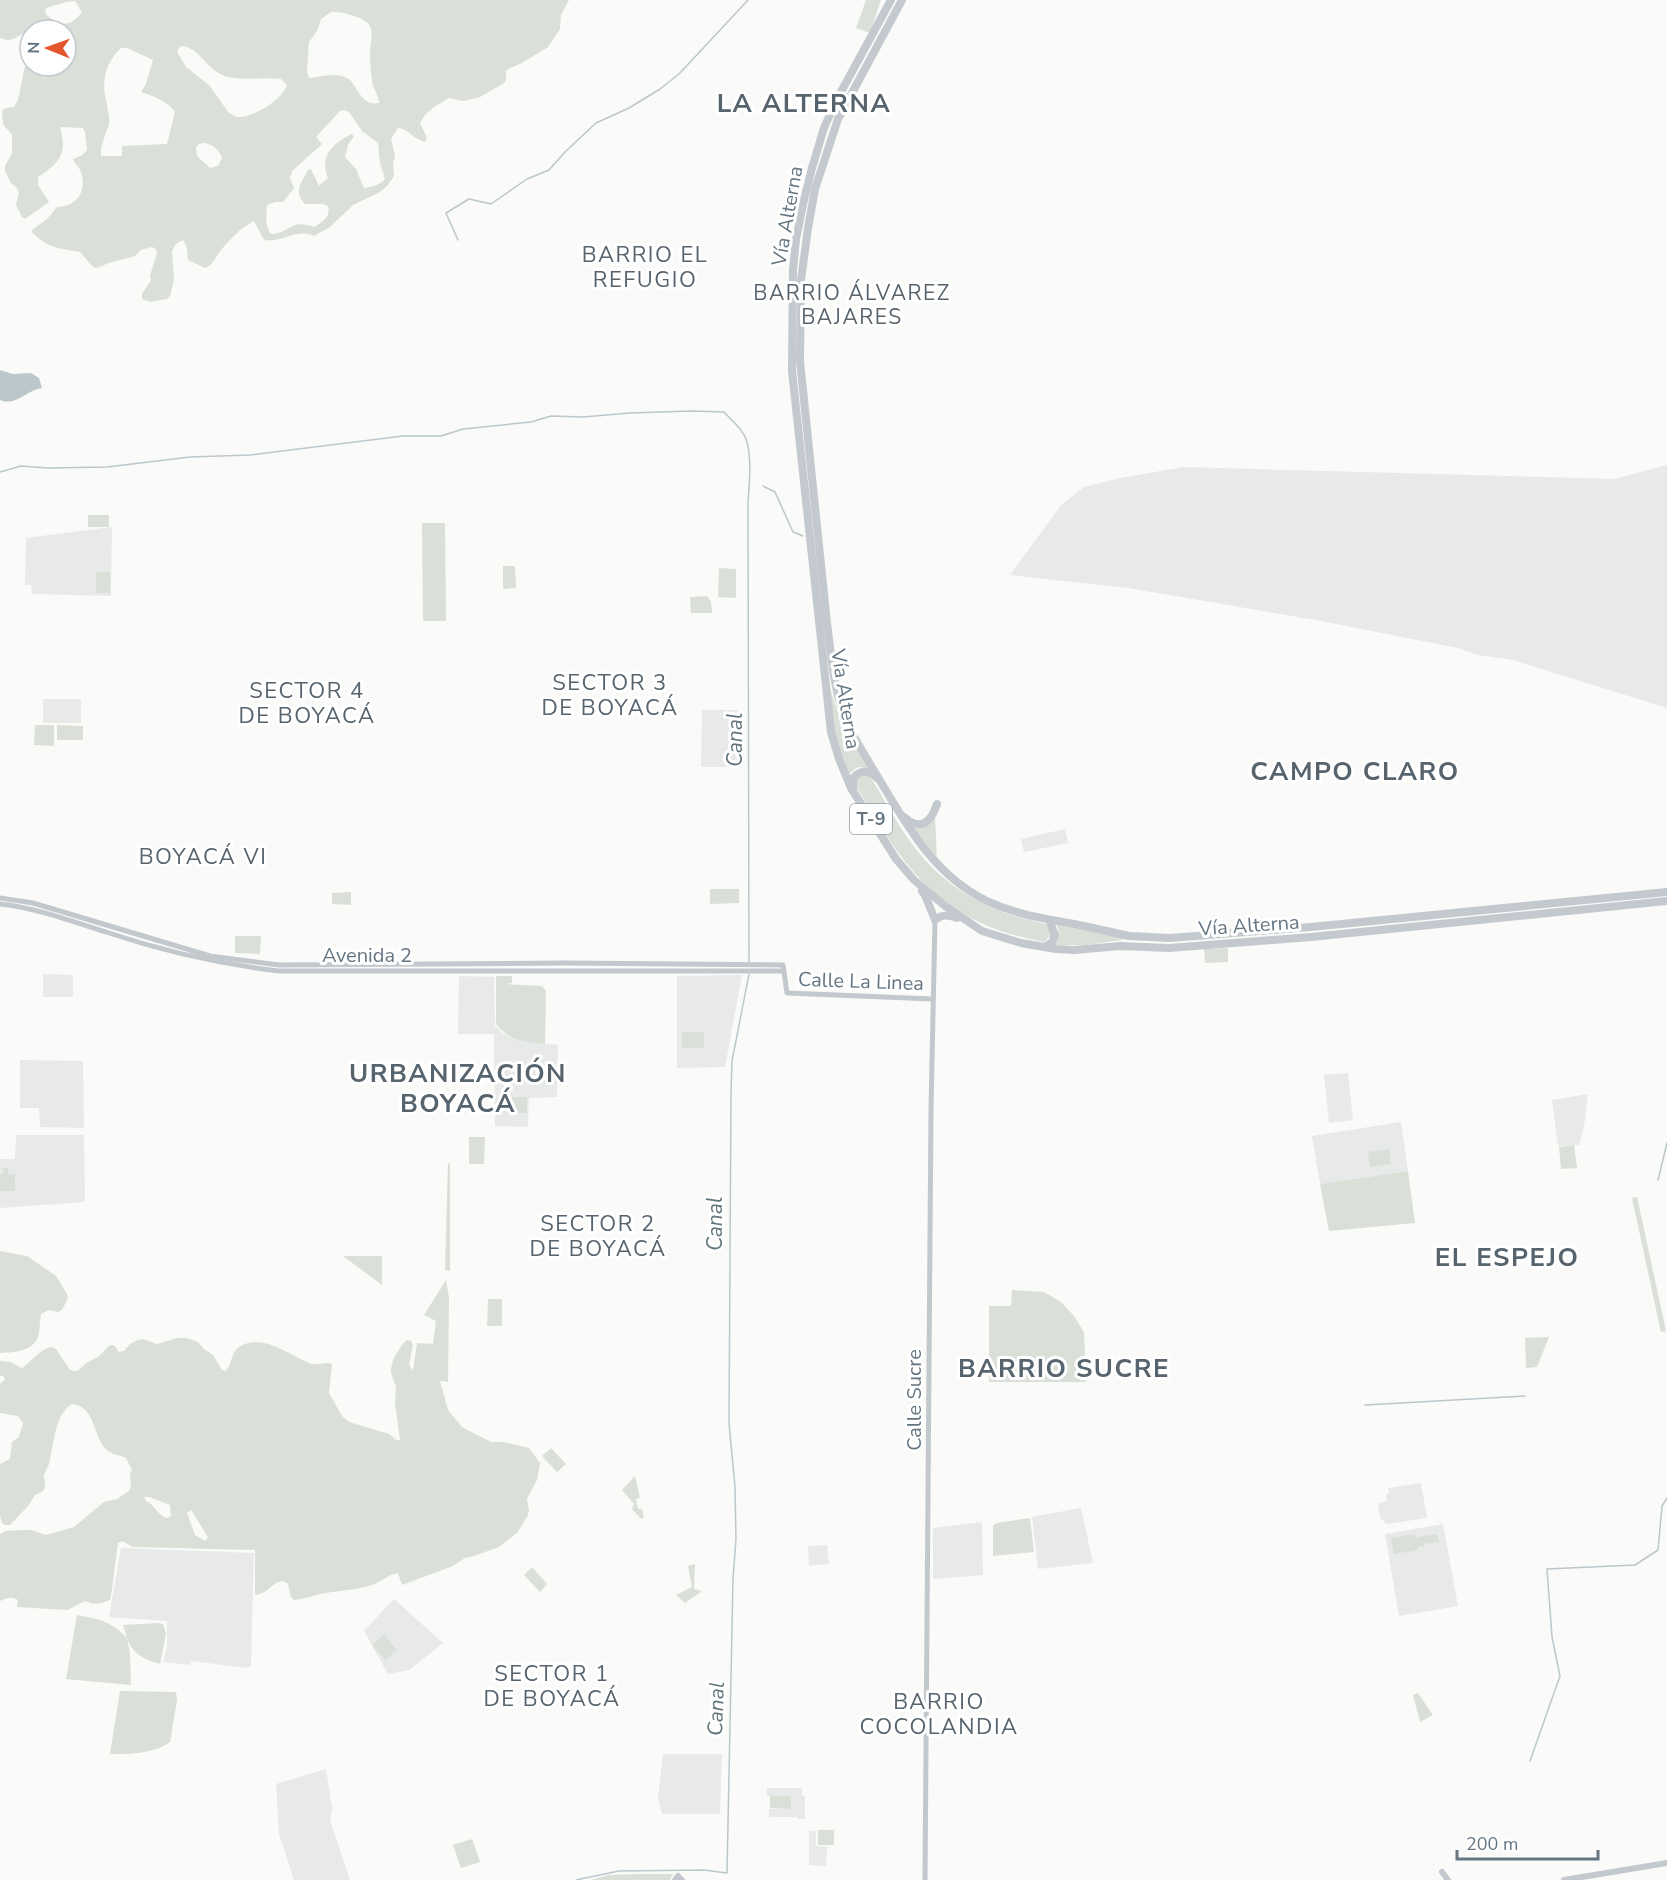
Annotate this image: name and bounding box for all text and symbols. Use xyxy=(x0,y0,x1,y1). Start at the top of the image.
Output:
north arrow xyxy=(18,18,78,78)
text: N xyxy=(23,42,45,54)
district label: LA ALTERNA xyxy=(717,86,891,121)
street label: Vía Alterna xyxy=(765,164,810,269)
district label: BARRIO EL REFUGIO xyxy=(582,240,708,295)
district label: BARRIO ÁLVAREZ BAJARES xyxy=(753,279,951,331)
street label: Vía Alterna xyxy=(824,646,867,751)
district label: SECTOR 3 DE BOYACÁ xyxy=(542,668,679,723)
district label: SECTOR 4 DE BOYACÁ xyxy=(239,676,376,731)
water label: Canal xyxy=(721,713,749,767)
district label: CAMPO CLARO xyxy=(1250,754,1460,789)
road number: T-9 xyxy=(850,804,892,834)
district label: BOYACÁ VI xyxy=(139,842,267,872)
street label: Vía Alterna xyxy=(1197,909,1300,943)
street label: Avenida 2 xyxy=(322,942,412,969)
street label: Calle La Linea xyxy=(798,966,924,997)
district label: URBANIZACIÓN BOYACÁ xyxy=(349,1056,567,1121)
water label: Canal xyxy=(701,1197,729,1251)
district label: SECTOR 2 DE BOYACÁ xyxy=(530,1209,667,1264)
district label: EL ESPEJO xyxy=(1435,1240,1579,1275)
street label: Calle Sucre xyxy=(901,1349,928,1451)
district label: BARRIO SUCRE xyxy=(958,1351,1170,1386)
district label: SECTOR 1 DE BOYACÁ xyxy=(484,1659,621,1714)
water label: Canal xyxy=(701,1681,731,1737)
district label: BARRIO COCOLANDIA xyxy=(859,1687,1019,1742)
scale bar xyxy=(1457,1823,1598,1861)
text: 200 m xyxy=(1466,1832,1518,1856)

